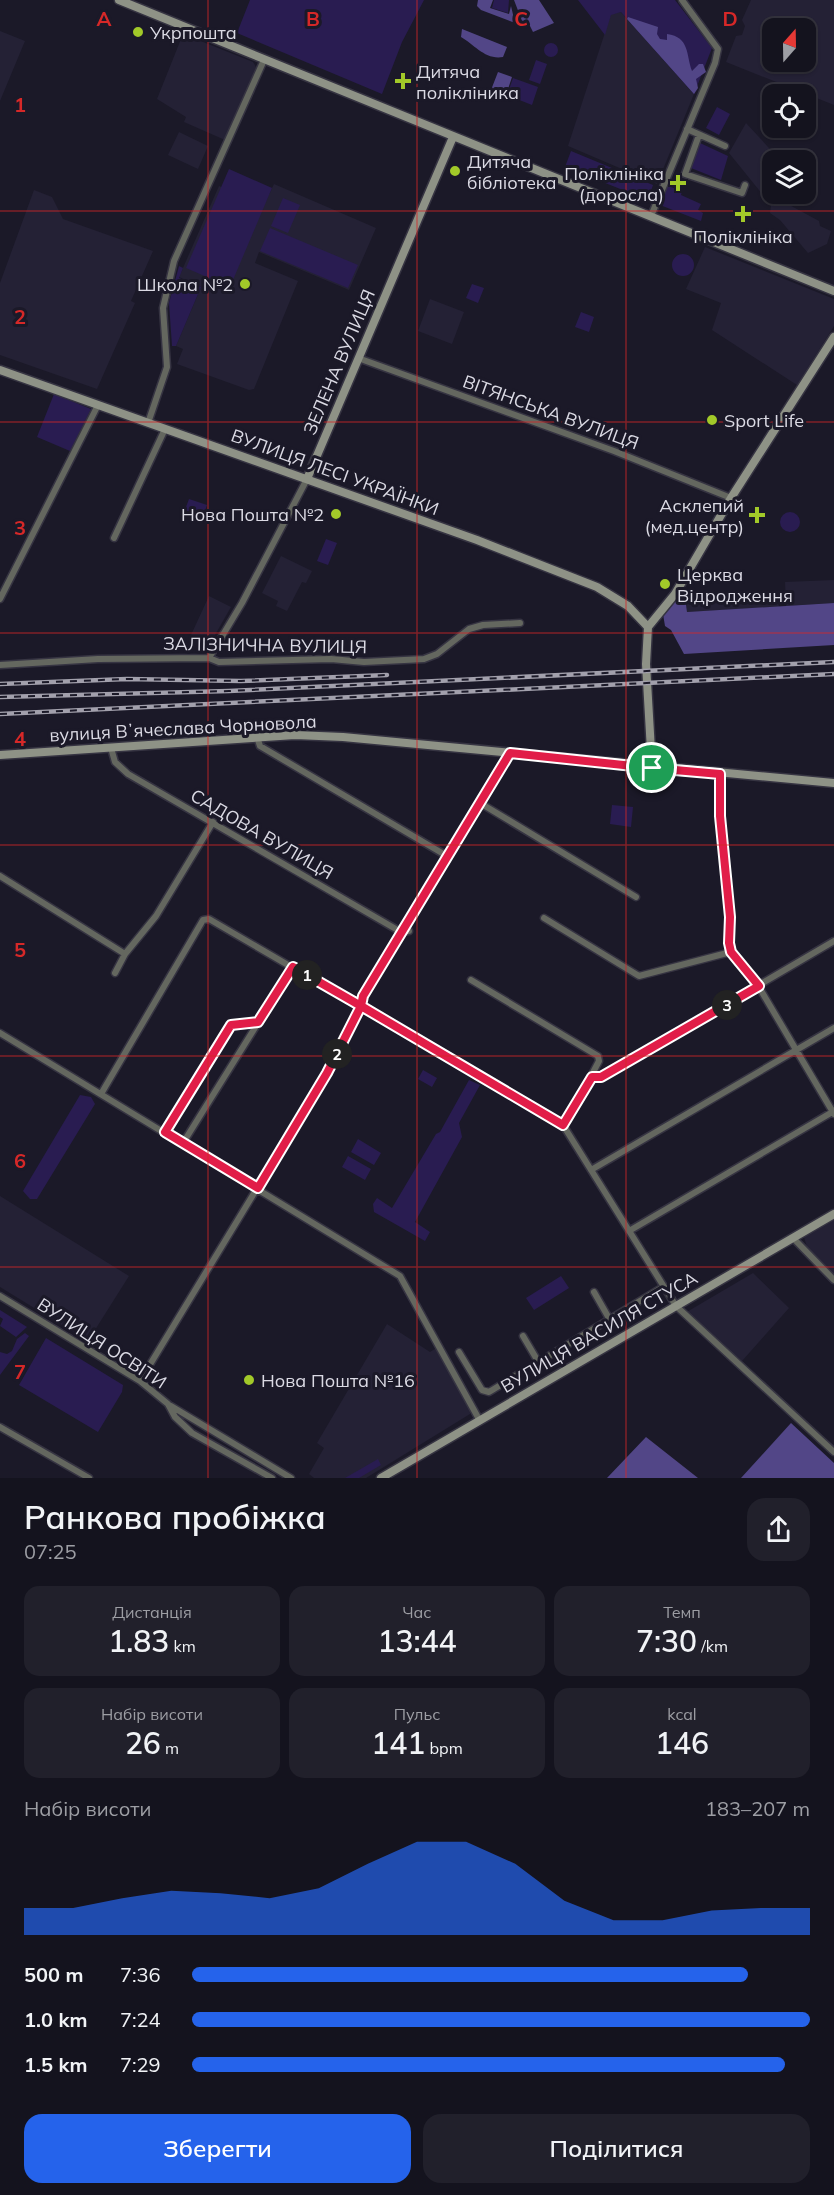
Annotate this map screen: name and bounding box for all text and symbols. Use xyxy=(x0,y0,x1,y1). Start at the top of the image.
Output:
text: A xyxy=(97,6,112,31)
text: B xyxy=(306,6,320,31)
text: C xyxy=(514,6,528,31)
text: D xyxy=(722,6,738,31)
north arrow xyxy=(762,18,816,72)
map controls xyxy=(762,18,816,204)
place label: Укрпошта xyxy=(149,21,237,44)
marker: Укрпошта xyxy=(131,25,145,39)
place label: Дитяча полікліника xyxy=(416,60,519,104)
marker: Дитяча полікліника xyxy=(394,72,412,90)
button: locate xyxy=(762,84,816,138)
text: 1 xyxy=(14,92,26,117)
place label: Дитяча бібліотека xyxy=(467,150,557,194)
button: layers xyxy=(762,150,816,204)
place label: Поліклініка (доросла) xyxy=(564,162,664,206)
marker: Дитяча бібліотека xyxy=(448,164,462,178)
marker: Поліклініка (доросла) xyxy=(669,174,687,192)
marker: Поліклініка xyxy=(734,205,752,223)
place label: Поліклініка xyxy=(693,225,793,248)
place label: Школа №2 xyxy=(137,273,233,296)
marker: Школа №2 xyxy=(238,277,252,291)
street label: ЗЕЛЕНА ВУЛИЦЯ xyxy=(298,286,380,438)
text: 2 xyxy=(14,304,26,329)
street label: ВІТЯНСЬКА ВУЛИЦЯ xyxy=(460,369,642,455)
place label: Sport Life xyxy=(724,409,804,432)
marker: Sport Life xyxy=(705,413,719,427)
street label: ВУЛИЦЯ ЛЕСІ УКРАЇНКИ xyxy=(228,424,442,520)
place label: Асклепий (мед.центр) xyxy=(645,494,744,538)
place label: Нова Пошта №2 xyxy=(181,503,324,526)
marker: Асклепий (мед.центр) xyxy=(748,506,766,524)
marker: Нова Пошта №2 xyxy=(329,507,343,521)
text: 3 xyxy=(14,515,26,540)
place label: Церква Відродження xyxy=(677,563,793,607)
marker: Церква Відродження xyxy=(658,577,672,591)
street label: ЗАЛІЗНИЧНА ВУЛИЦЯ xyxy=(163,632,367,658)
street label: вулиця Вʼячеслава Чорновола xyxy=(49,710,317,746)
text: 4 xyxy=(14,726,26,751)
pin xyxy=(626,742,677,793)
icon: arrive xyxy=(635,751,668,784)
street label: САДОВА ВУЛИЦЯ xyxy=(186,784,338,884)
text: 5 xyxy=(14,937,26,962)
pin: 1 xyxy=(292,960,322,990)
text: 1 xyxy=(302,965,312,985)
pin: 3 xyxy=(712,990,742,1020)
text: 3 xyxy=(722,995,732,1015)
pin: 2 xyxy=(322,1039,352,1069)
text: 2 xyxy=(332,1044,342,1064)
text: 6 xyxy=(14,1148,26,1173)
street label: ВУЛИЦЯ ВАСИЛЯ СТУСА xyxy=(497,1266,701,1398)
street label: ВУЛИЦЯ ОСВІТИ xyxy=(33,1293,171,1393)
text: 7 xyxy=(14,1359,26,1384)
place label: Нова Пошта №16 xyxy=(261,1369,415,1392)
marker: Нова Пошта №16 xyxy=(242,1373,256,1387)
text: Ранкова пробіжка xyxy=(24,1496,326,1537)
button: share xyxy=(747,1498,810,1561)
text: 07:25 xyxy=(24,1539,77,1564)
text: Дистанція xyxy=(112,1602,192,1622)
text: Час xyxy=(403,1602,431,1622)
text: Темп xyxy=(663,1602,701,1622)
text: 1.83 xyxy=(108,1622,169,1660)
text: 13:44 xyxy=(377,1622,457,1660)
text: 7:30 xyxy=(636,1622,697,1660)
text: km xyxy=(169,1636,196,1656)
text: /km xyxy=(697,1636,728,1656)
text: Набір висоти xyxy=(101,1704,203,1724)
text: Пульс xyxy=(394,1704,440,1724)
text: kcal xyxy=(667,1704,697,1724)
text: 26 xyxy=(125,1724,161,1762)
text: 141 xyxy=(371,1724,425,1762)
text: 146 xyxy=(655,1724,709,1762)
text: m xyxy=(161,1738,179,1758)
text: bpm xyxy=(425,1738,463,1758)
text: Набір висоти xyxy=(24,1796,151,1821)
text: 183–207 m xyxy=(705,1796,810,1821)
text: 500 m xyxy=(24,1962,83,1987)
text: 7:36 xyxy=(120,1962,161,1987)
text: 1.0 km xyxy=(24,2007,87,2032)
text: 7:24 xyxy=(120,2007,161,2032)
text: 1.5 km xyxy=(24,2052,87,2077)
text: 7:29 xyxy=(120,2052,161,2077)
button: Зберегти xyxy=(24,2114,411,2183)
button: Поділитися xyxy=(423,2114,810,2183)

